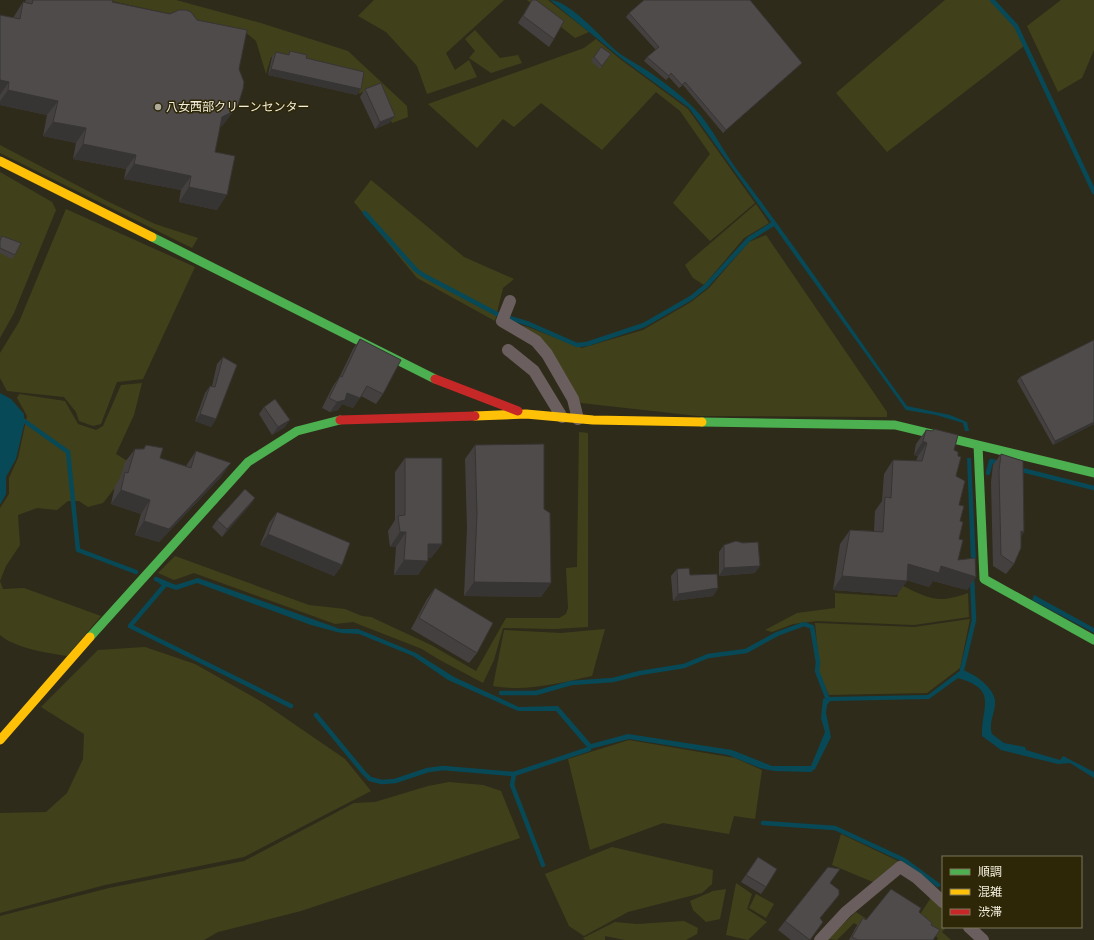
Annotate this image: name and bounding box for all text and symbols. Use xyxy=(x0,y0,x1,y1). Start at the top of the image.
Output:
place label: 八女西部クリーンセンター xyxy=(166,100,309,114)
marker: 八女西部クリーンセンター xyxy=(153,102,163,112)
legend xyxy=(942,856,1082,928)
text: 順調 xyxy=(978,865,1002,879)
text: 混雑 xyxy=(978,885,1002,899)
text: 渋滞 xyxy=(978,905,1002,919)

